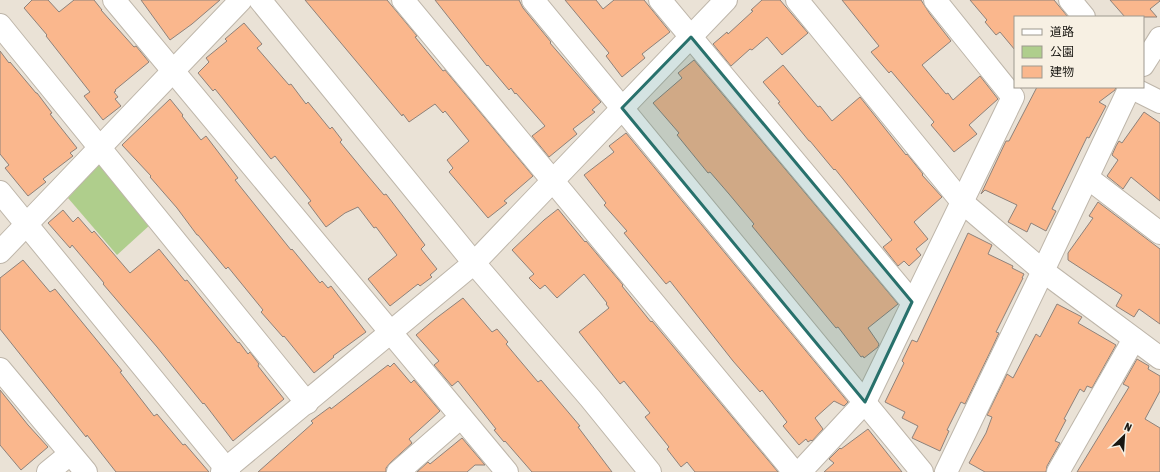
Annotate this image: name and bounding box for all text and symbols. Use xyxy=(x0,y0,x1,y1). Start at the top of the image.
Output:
legend xyxy=(1014,16,1144,88)
text: 道路 xyxy=(1050,25,1074,39)
text: 公園 xyxy=(1050,45,1074,59)
text: 建物 xyxy=(1050,65,1074,79)
north arrow xyxy=(1104,416,1144,456)
text: N xyxy=(1123,420,1134,434)

